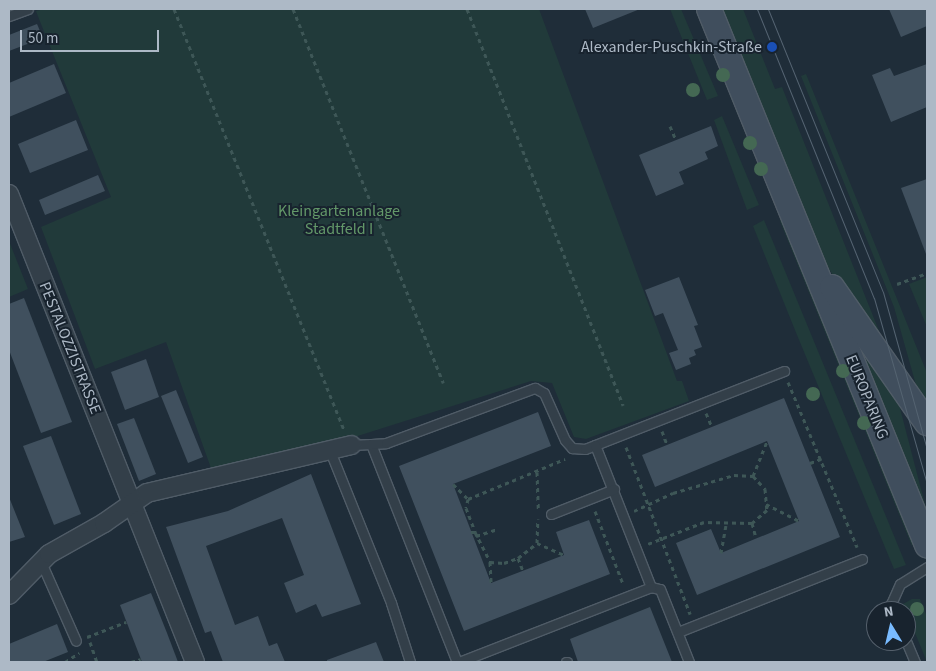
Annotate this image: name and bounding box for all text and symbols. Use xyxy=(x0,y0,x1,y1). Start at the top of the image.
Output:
scale bar xyxy=(22,20,161,52)
text: 50 m xyxy=(28,28,58,49)
place label: Alexander-Puschkin-Straße xyxy=(581,37,762,57)
marker: Alexander-Puschkin-Straße xyxy=(766,41,778,53)
park label: Kleingartenanlage Stadtfeld I xyxy=(278,201,400,239)
street label: PESTALOZZISTRASSE xyxy=(35,279,105,417)
street label: EUROPARING xyxy=(841,352,893,442)
north arrow xyxy=(866,601,916,651)
text: N xyxy=(883,602,895,623)

